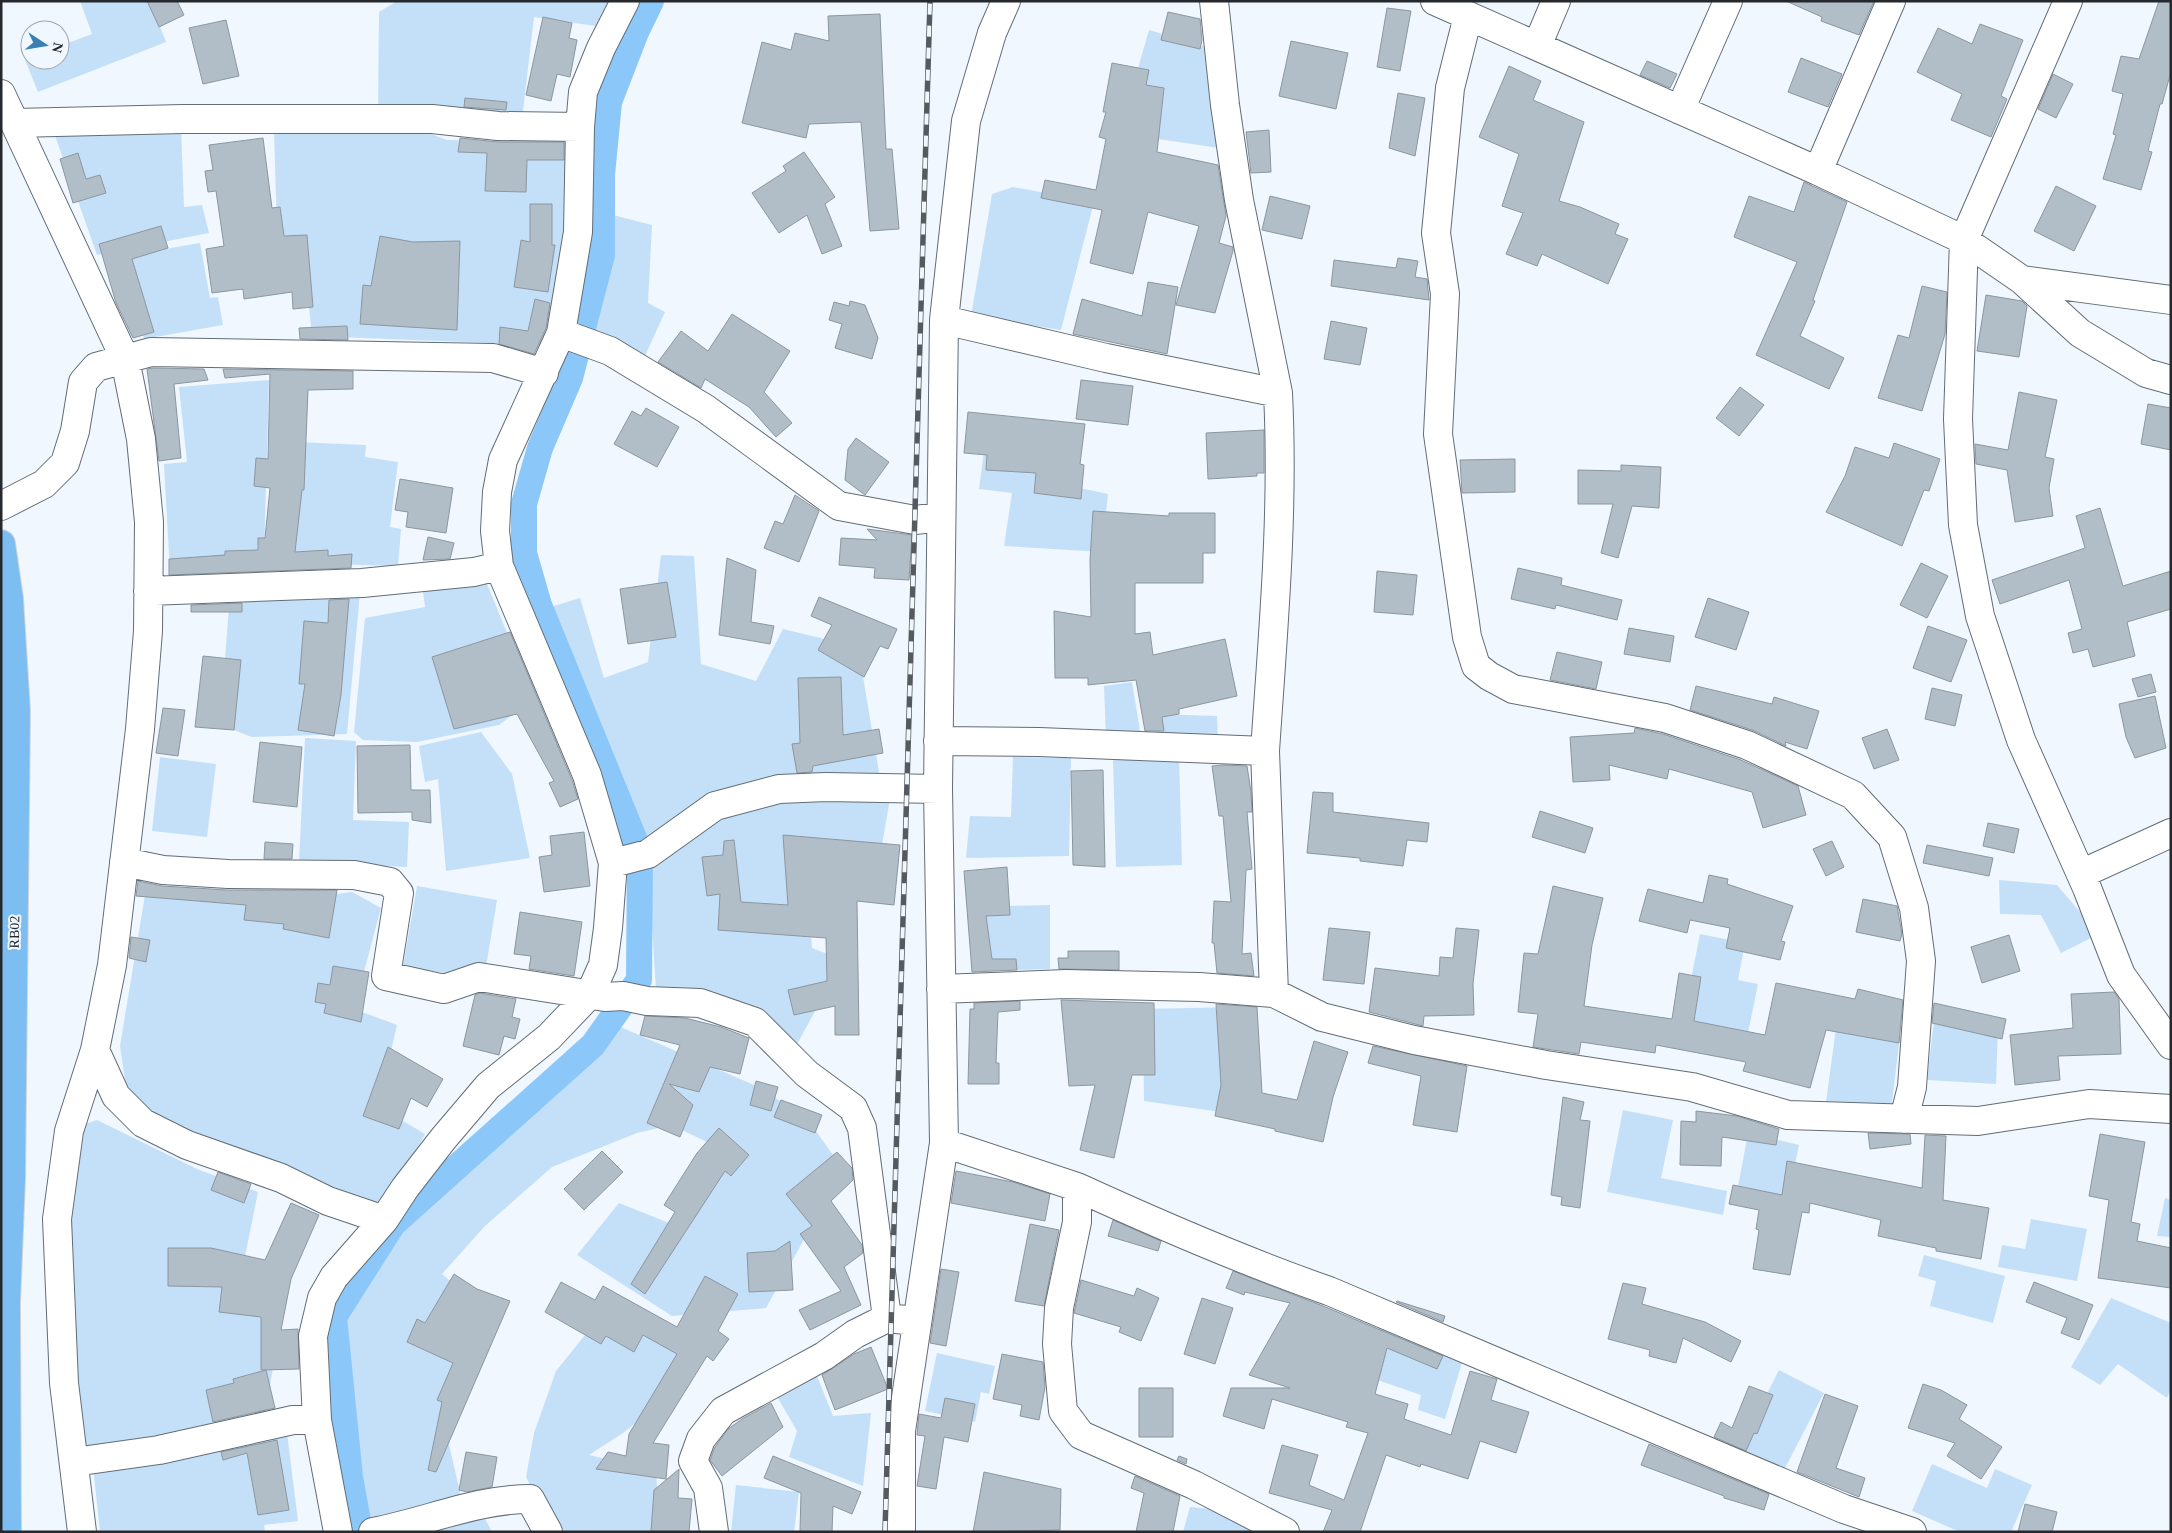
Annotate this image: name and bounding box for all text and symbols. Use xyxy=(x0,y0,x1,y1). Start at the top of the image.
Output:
north arrow xyxy=(20,20,70,70)
text: N xyxy=(49,41,66,54)
street label: RB02 xyxy=(7,916,22,948)

